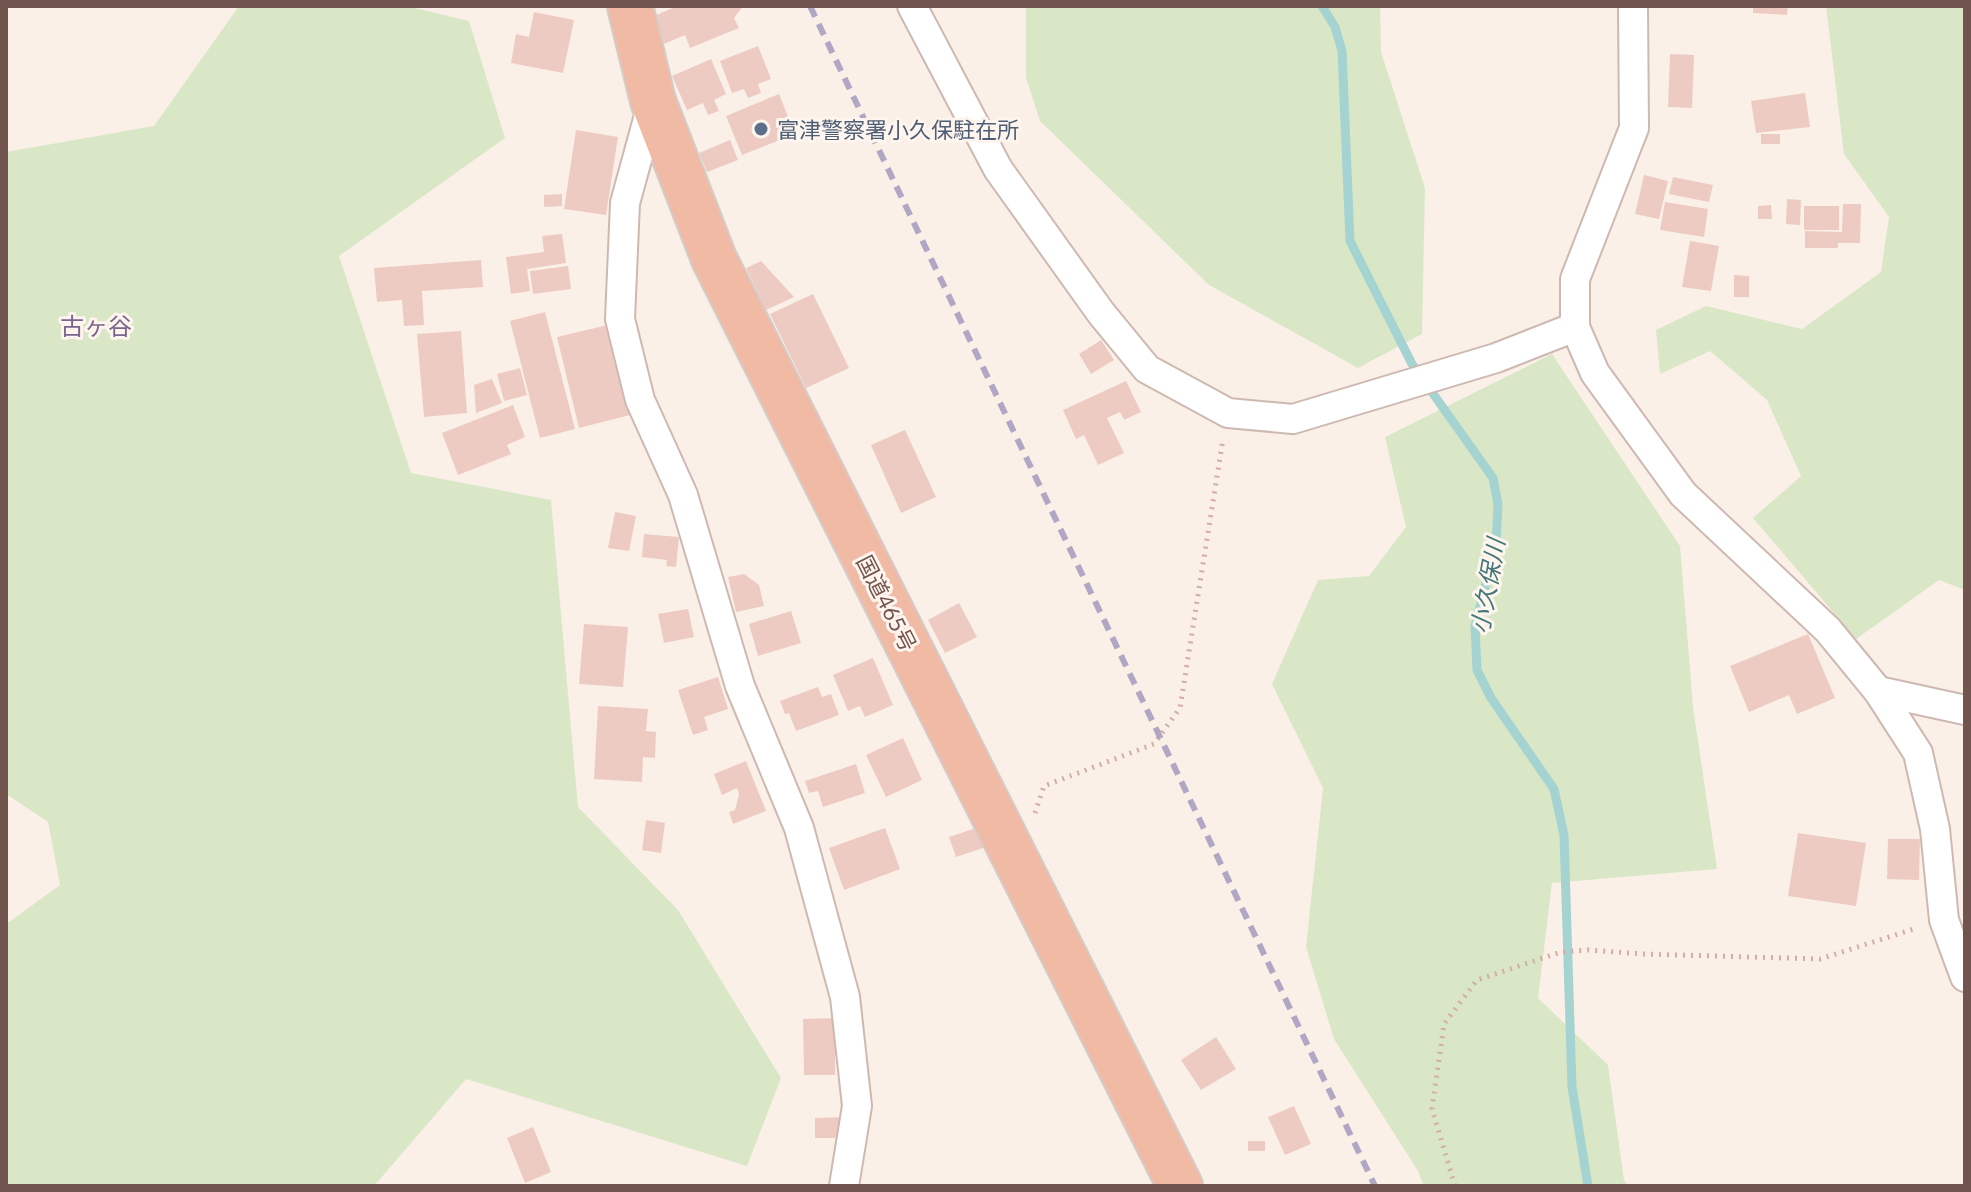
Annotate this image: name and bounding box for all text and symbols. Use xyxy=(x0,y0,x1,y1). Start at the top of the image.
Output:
place label: 富津警察署小久保駐在所 xyxy=(777,116,1019,143)
marker: 富津警察署小久保駐在所 xyxy=(752,120,770,138)
district label: 古ヶ谷 xyxy=(60,311,132,340)
water label: 小久保川 xyxy=(1464,533,1510,636)
street label: 国道465号 xyxy=(851,550,923,656)

